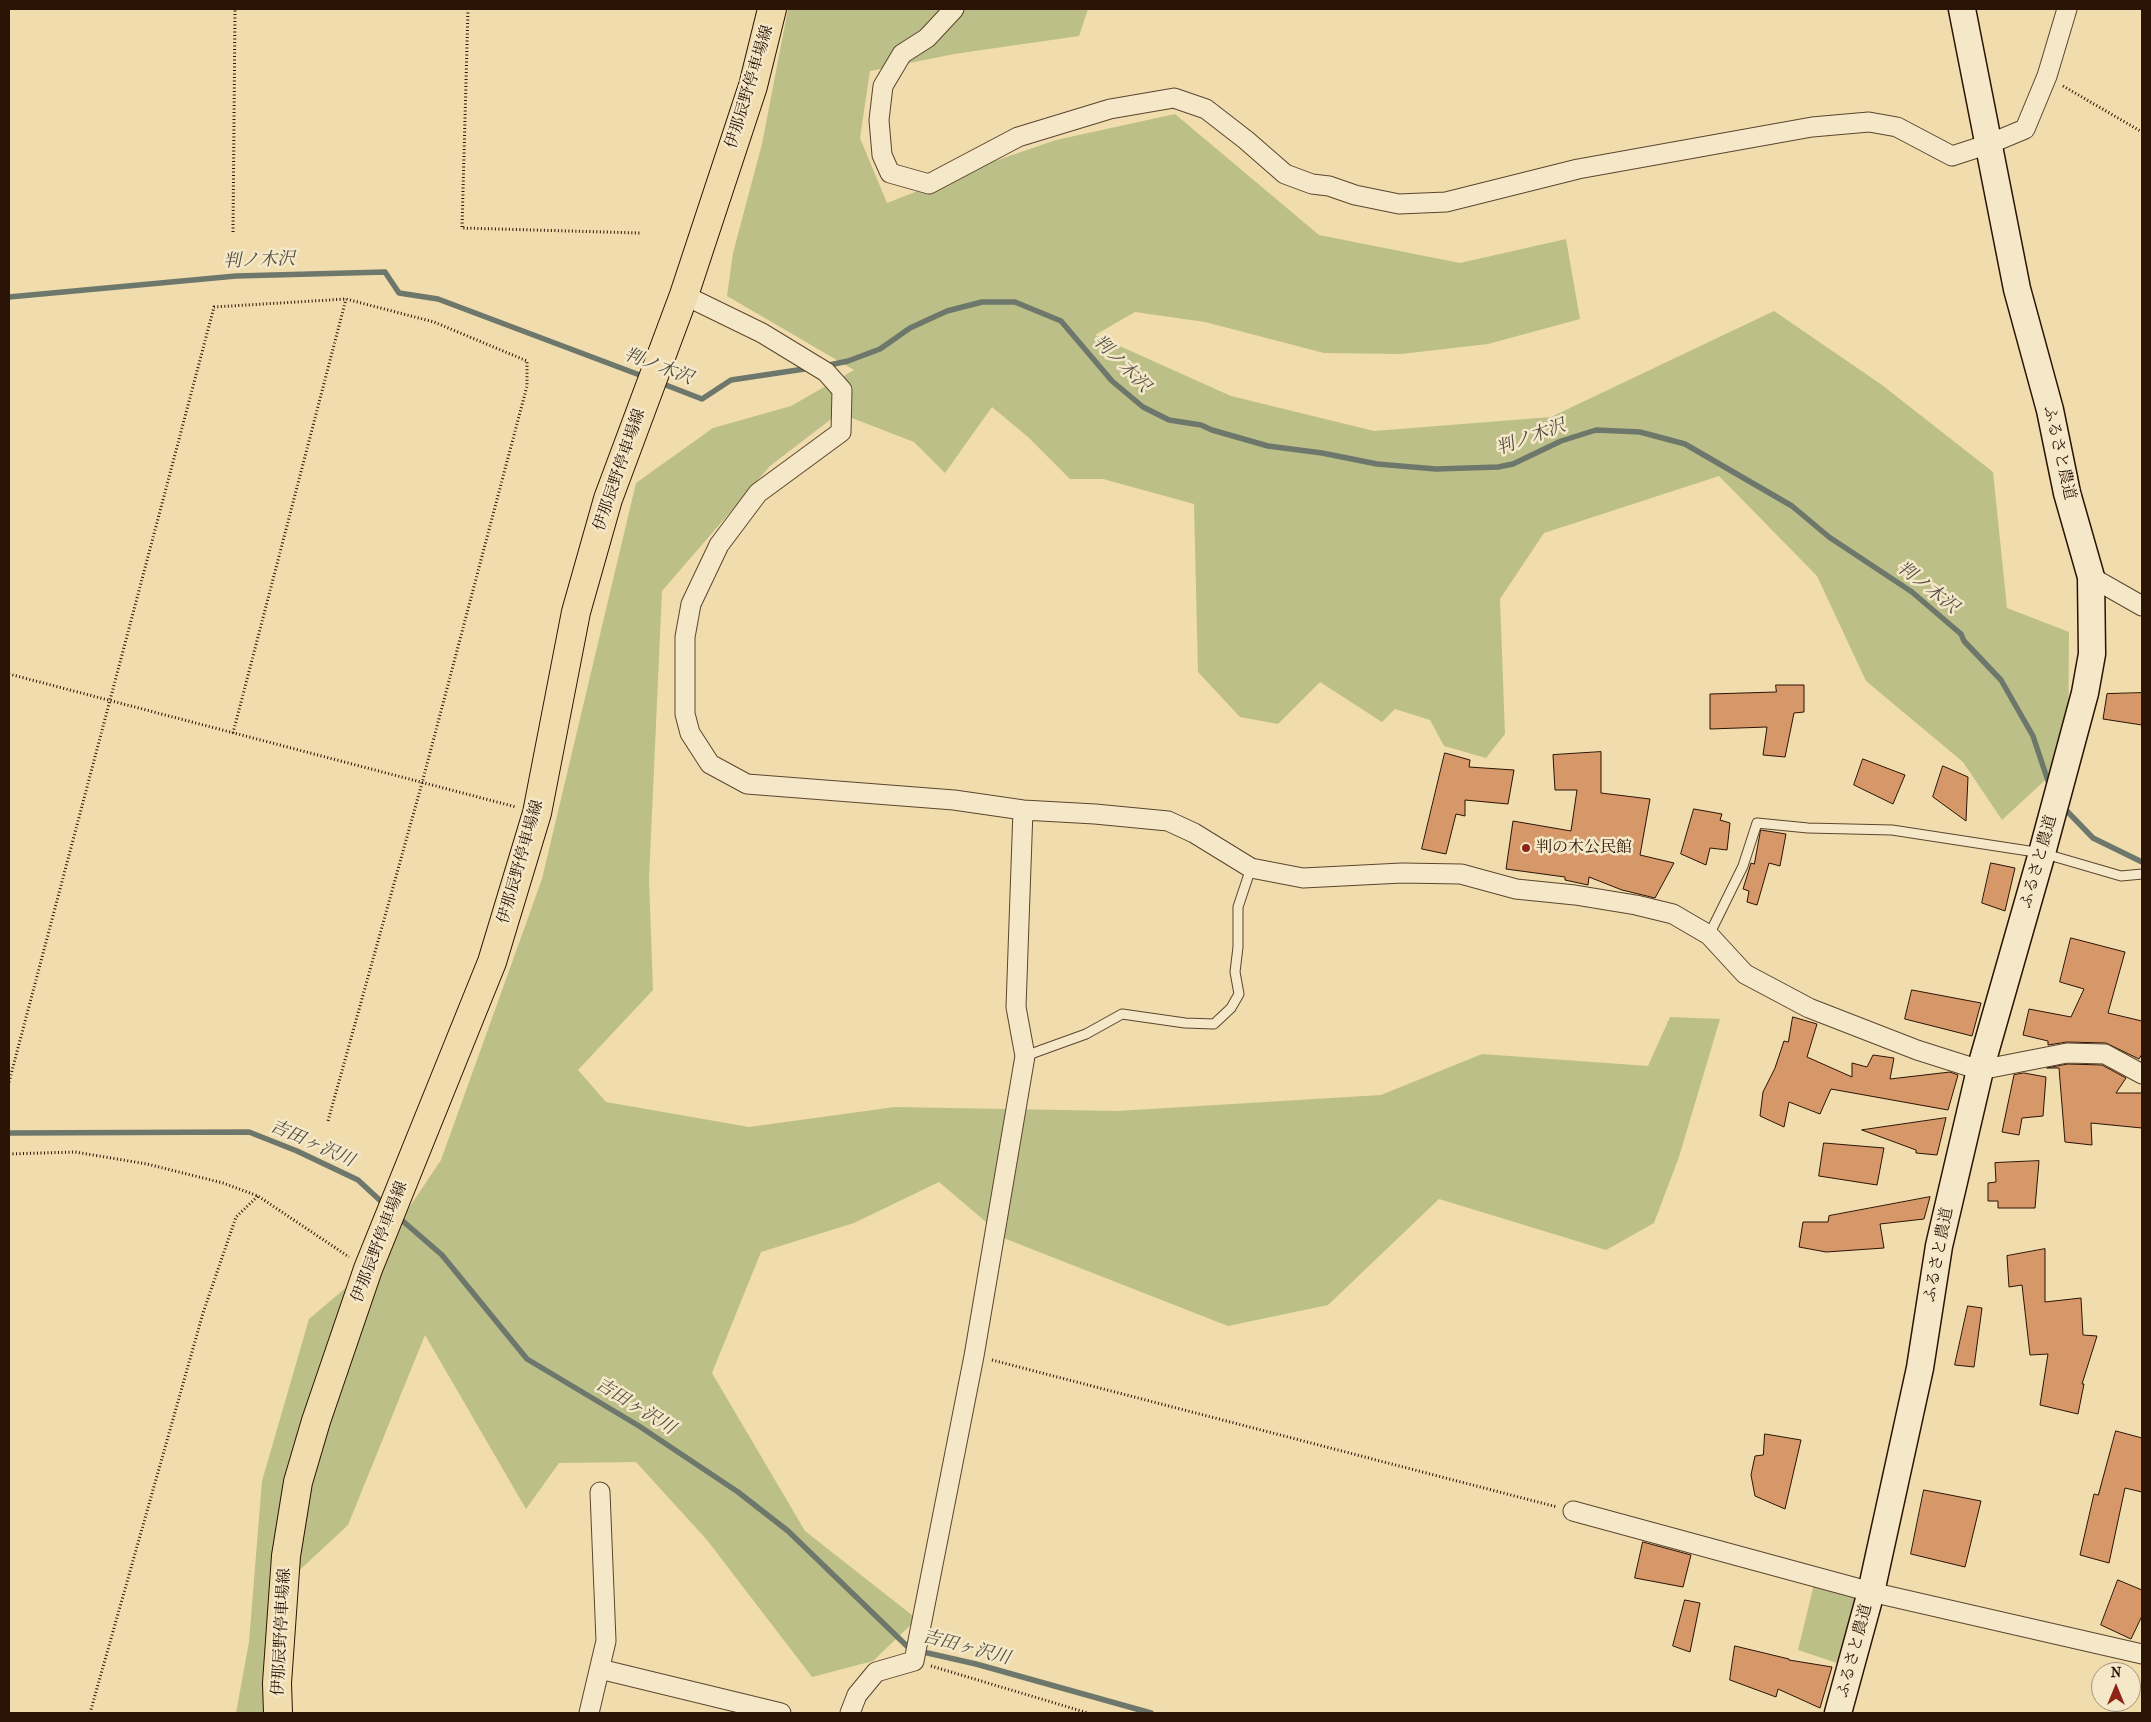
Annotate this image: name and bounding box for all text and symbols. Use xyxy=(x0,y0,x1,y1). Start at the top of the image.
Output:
street label: 伊那辰野停車場線 xyxy=(722,23,778,151)
water label: 判ノ木沢 xyxy=(223,249,295,273)
water label: 判ノ木沢 xyxy=(1088,331,1154,397)
water label: 判ノ木沢 xyxy=(621,344,695,390)
street label: ふるさと農道 xyxy=(2039,404,2079,502)
street label: 伊那辰野停車場線 xyxy=(590,406,650,534)
water label: 判ノ木沢 xyxy=(1493,416,1569,460)
water label: 判ノ木沢 xyxy=(1892,557,1962,619)
street label: 伊那辰野停車場線 xyxy=(494,798,548,926)
street label: ふるさと農道 xyxy=(2017,813,2061,911)
place label: 判の木公民館 xyxy=(1536,838,1632,858)
marker: 判の木公民館 xyxy=(1520,842,1532,854)
water label: 吉田ヶ沢川 xyxy=(266,1116,358,1172)
street label: 伊那辰野停車場線 xyxy=(348,1179,412,1305)
street label: ふるさと農道 xyxy=(1920,1206,1958,1304)
water label: 吉田ヶ沢川 xyxy=(591,1374,679,1440)
street label: 伊那辰野停車場線 xyxy=(269,1568,295,1696)
street label: ふるさと農道 xyxy=(1833,1602,1877,1700)
water label: 吉田ヶ沢川 xyxy=(920,1626,1012,1670)
north arrow xyxy=(2091,1662,2141,1712)
text: N xyxy=(2111,1664,2121,1681)

